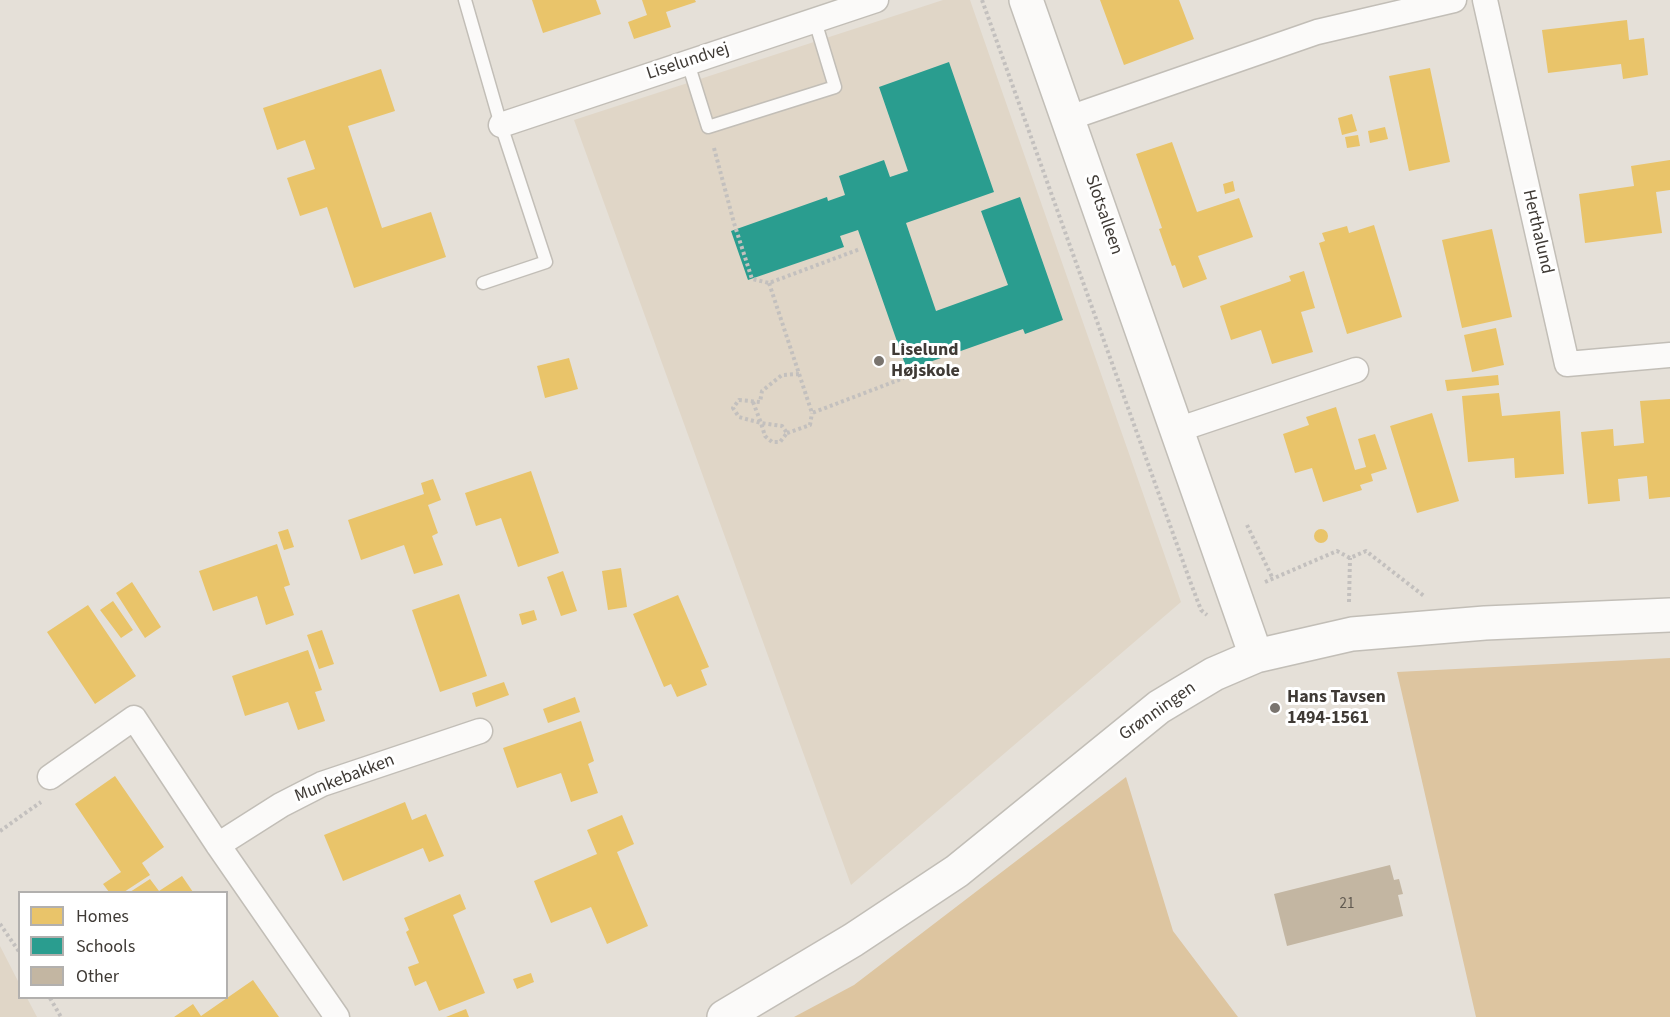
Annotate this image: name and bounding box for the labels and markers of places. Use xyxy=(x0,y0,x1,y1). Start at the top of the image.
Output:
place label: Liselund Højskole xyxy=(891,340,960,382)
marker: Liselund Højskole xyxy=(872,354,886,368)
place label: Hans Tavsen 1494-1561 xyxy=(1287,687,1386,730)
marker: Hans Tavsen 1494-1561 xyxy=(1268,701,1282,715)

